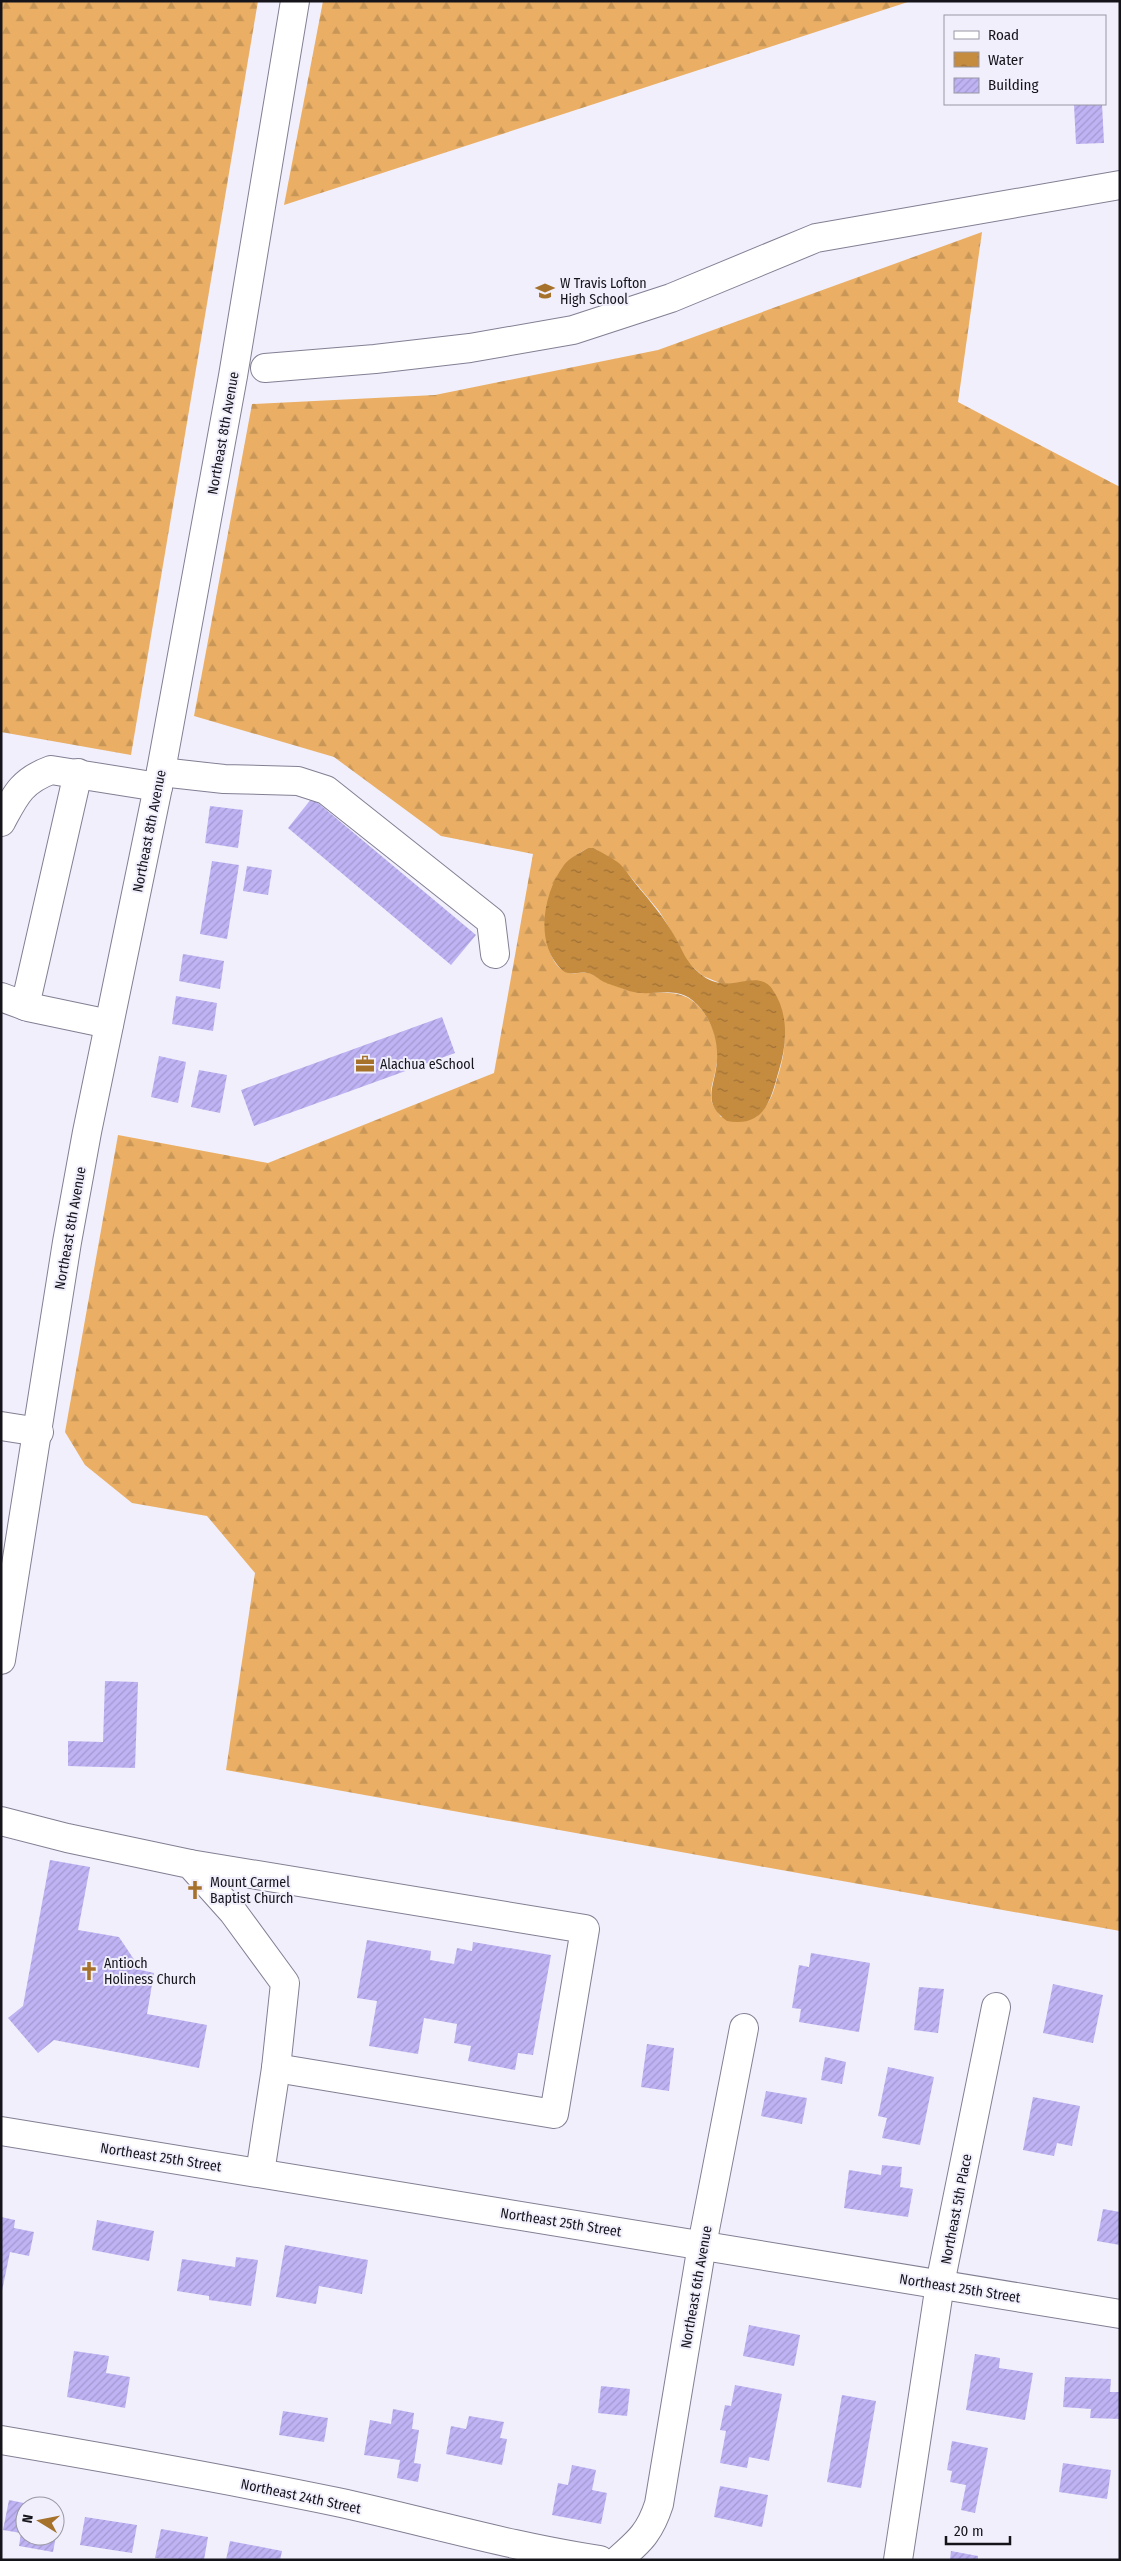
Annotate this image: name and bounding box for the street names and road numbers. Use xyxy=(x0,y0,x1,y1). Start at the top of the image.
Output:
street label: Northeast 8th Avenue xyxy=(204,370,243,496)
street label: Northeast 8th Avenue xyxy=(129,768,170,894)
street label: Northeast 8th Avenue xyxy=(51,1165,90,1291)
street label: Northeast 25th Street xyxy=(99,2140,223,2176)
street label: Northeast 5th Place xyxy=(937,2152,976,2266)
street label: Northeast 25th Street xyxy=(499,2205,623,2241)
street label: Northeast 6th Avenue xyxy=(677,2224,716,2350)
street label: Northeast 25th Street xyxy=(898,2271,1022,2307)
street label: Northeast 24th Street xyxy=(239,2475,363,2518)

